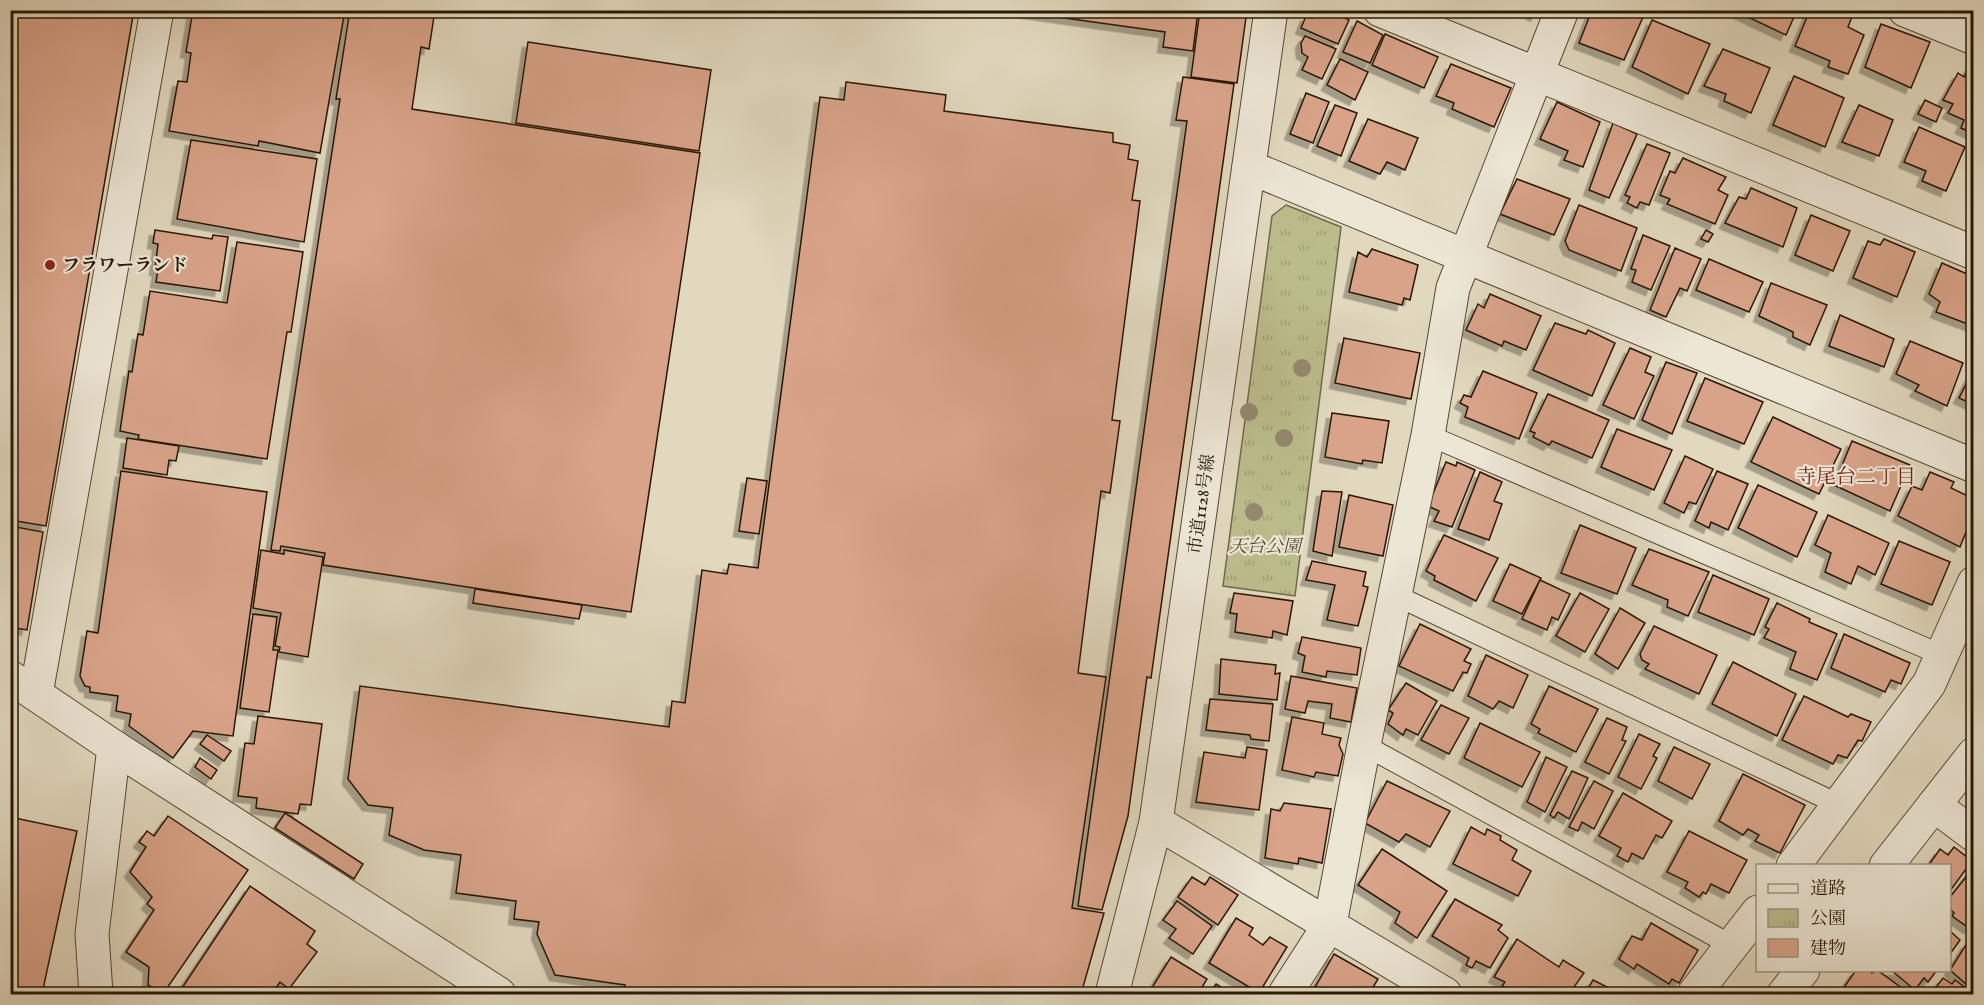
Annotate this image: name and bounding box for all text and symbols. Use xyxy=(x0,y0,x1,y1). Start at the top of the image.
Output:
place label: フラワーランド xyxy=(62,255,188,278)
marker: フラワーランド xyxy=(43,258,57,272)
street label: 市道1128号線 xyxy=(1184,453,1221,556)
district label: 寺尾台二丁目 xyxy=(1796,465,1916,490)
park label: 天台公園 xyxy=(1229,536,1304,559)
legend xyxy=(1756,864,1951,972)
text: 道路 xyxy=(1810,878,1846,901)
text: 公園 xyxy=(1810,908,1846,931)
text: 建物 xyxy=(1810,938,1846,961)

